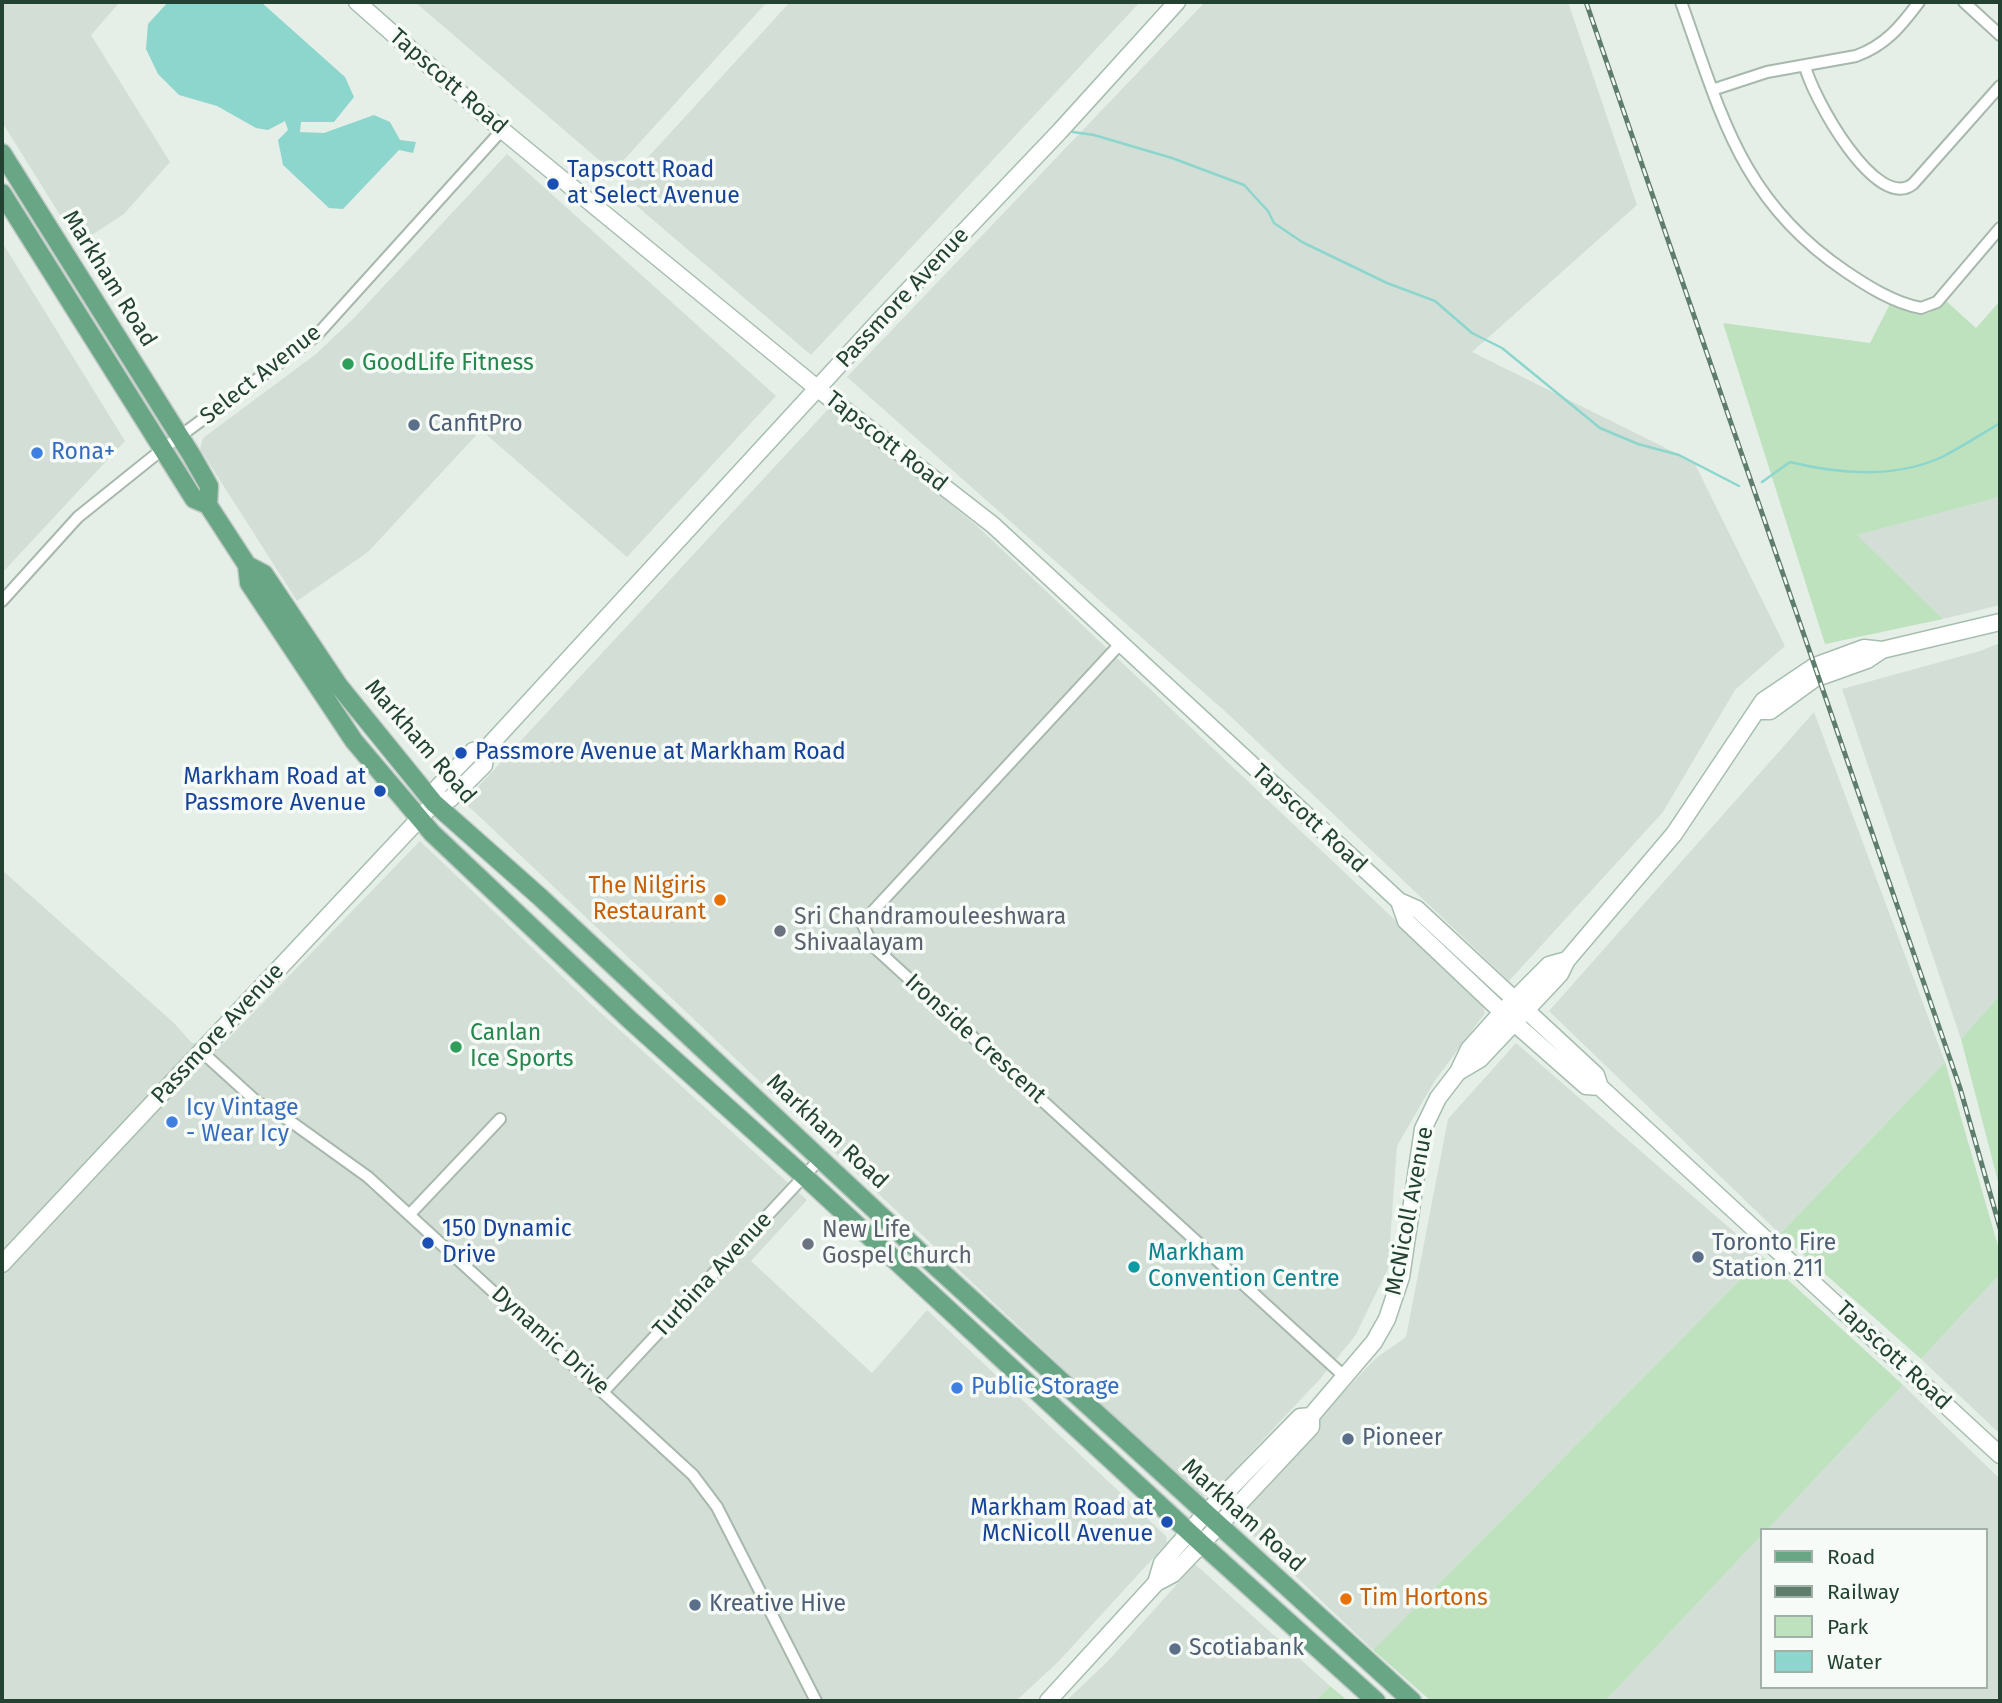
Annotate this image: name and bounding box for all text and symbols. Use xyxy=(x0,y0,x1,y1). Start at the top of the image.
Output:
street label: Tapscott Road xyxy=(383,23,513,141)
place label: Tapscott Road at Select Avenue xyxy=(567,157,740,211)
marker: Tapscott Road at Select Avenue xyxy=(545,176,561,192)
street label: Markham Road xyxy=(56,206,162,352)
street label: Passmore Avenue xyxy=(831,222,975,374)
street label: Select Avenue xyxy=(195,319,327,431)
place label: GoodLife Fitness xyxy=(362,350,534,378)
marker: GoodLife Fitness xyxy=(340,356,356,372)
street label: Tapscott Road xyxy=(819,386,953,498)
place label: CanfitPro xyxy=(428,411,523,439)
marker: CanfitPro xyxy=(406,417,422,433)
place label: Rona+ xyxy=(51,439,115,467)
marker: Rona+ xyxy=(29,445,45,461)
street label: Markham Road xyxy=(358,674,482,810)
place label: Passmore Avenue at Markham Road xyxy=(475,739,846,767)
marker: Passmore Avenue at Markham Road xyxy=(453,745,469,761)
street label: Tapscott Road xyxy=(1246,759,1372,879)
place label: Markham Road at Passmore Avenue xyxy=(183,764,366,818)
marker: Markham Road at Passmore Avenue xyxy=(372,783,388,799)
place label: The Nilgiris Restaurant xyxy=(589,873,706,927)
marker: The Nilgiris Restaurant xyxy=(712,892,728,908)
place label: Sri Chandramouleeshwara Shivaalayam xyxy=(794,904,1066,958)
marker: Sri Chandramouleeshwara Shivaalayam xyxy=(772,923,788,939)
street label: Passmore Avenue xyxy=(146,958,290,1110)
street label: Ironside Crescent xyxy=(899,968,1051,1110)
place label: Canlan Ice Sports xyxy=(470,1020,573,1074)
marker: Canlan Ice Sports xyxy=(448,1039,464,1055)
street label: Markham Road xyxy=(761,1069,893,1195)
place label: Icy Vintage - Wear Icy xyxy=(186,1095,298,1149)
marker: Icy Vintage - Wear Icy xyxy=(164,1114,180,1130)
street label: McNicoll Avenue xyxy=(1380,1124,1440,1298)
street label: Turbina Avenue xyxy=(648,1206,778,1344)
place label: 150 Dynamic Drive xyxy=(442,1216,572,1270)
place label: New Life Gospel Church xyxy=(822,1217,972,1271)
place label: Toronto Fire Station 211 xyxy=(1712,1230,1836,1284)
marker: 150 Dynamic Drive xyxy=(420,1235,436,1251)
marker: New Life Gospel Church xyxy=(800,1236,816,1252)
place label: Markham Convention Centre xyxy=(1148,1240,1340,1294)
marker: Toronto Fire Station 211 xyxy=(1690,1249,1706,1265)
marker: Markham Convention Centre xyxy=(1126,1259,1142,1275)
street label: Dynamic Drive xyxy=(485,1281,615,1401)
street label: Tapscott Road xyxy=(1830,1296,1956,1416)
place label: Public Storage xyxy=(971,1374,1120,1402)
marker: Public Storage xyxy=(949,1380,965,1396)
place label: Pioneer xyxy=(1362,1425,1443,1453)
marker: Pioneer xyxy=(1340,1431,1356,1447)
street label: Markham Road xyxy=(1176,1454,1310,1578)
place label: Markham Road at McNicoll Avenue xyxy=(970,1495,1153,1549)
marker: Markham Road at McNicoll Avenue xyxy=(1159,1514,1175,1530)
legend xyxy=(1760,1528,1988,1689)
text: Road xyxy=(1827,1544,1875,1570)
text: Railway xyxy=(1827,1579,1899,1605)
place label: Tim Hortons xyxy=(1360,1585,1488,1613)
place label: Kreative Hive xyxy=(709,1591,846,1619)
marker: Tim Hortons xyxy=(1338,1591,1354,1607)
marker: Kreative Hive xyxy=(687,1597,703,1613)
text: Park xyxy=(1827,1614,1868,1640)
place label: Scotiabank xyxy=(1189,1635,1304,1663)
marker: Scotiabank xyxy=(1167,1641,1183,1657)
text: Water xyxy=(1827,1649,1882,1675)

